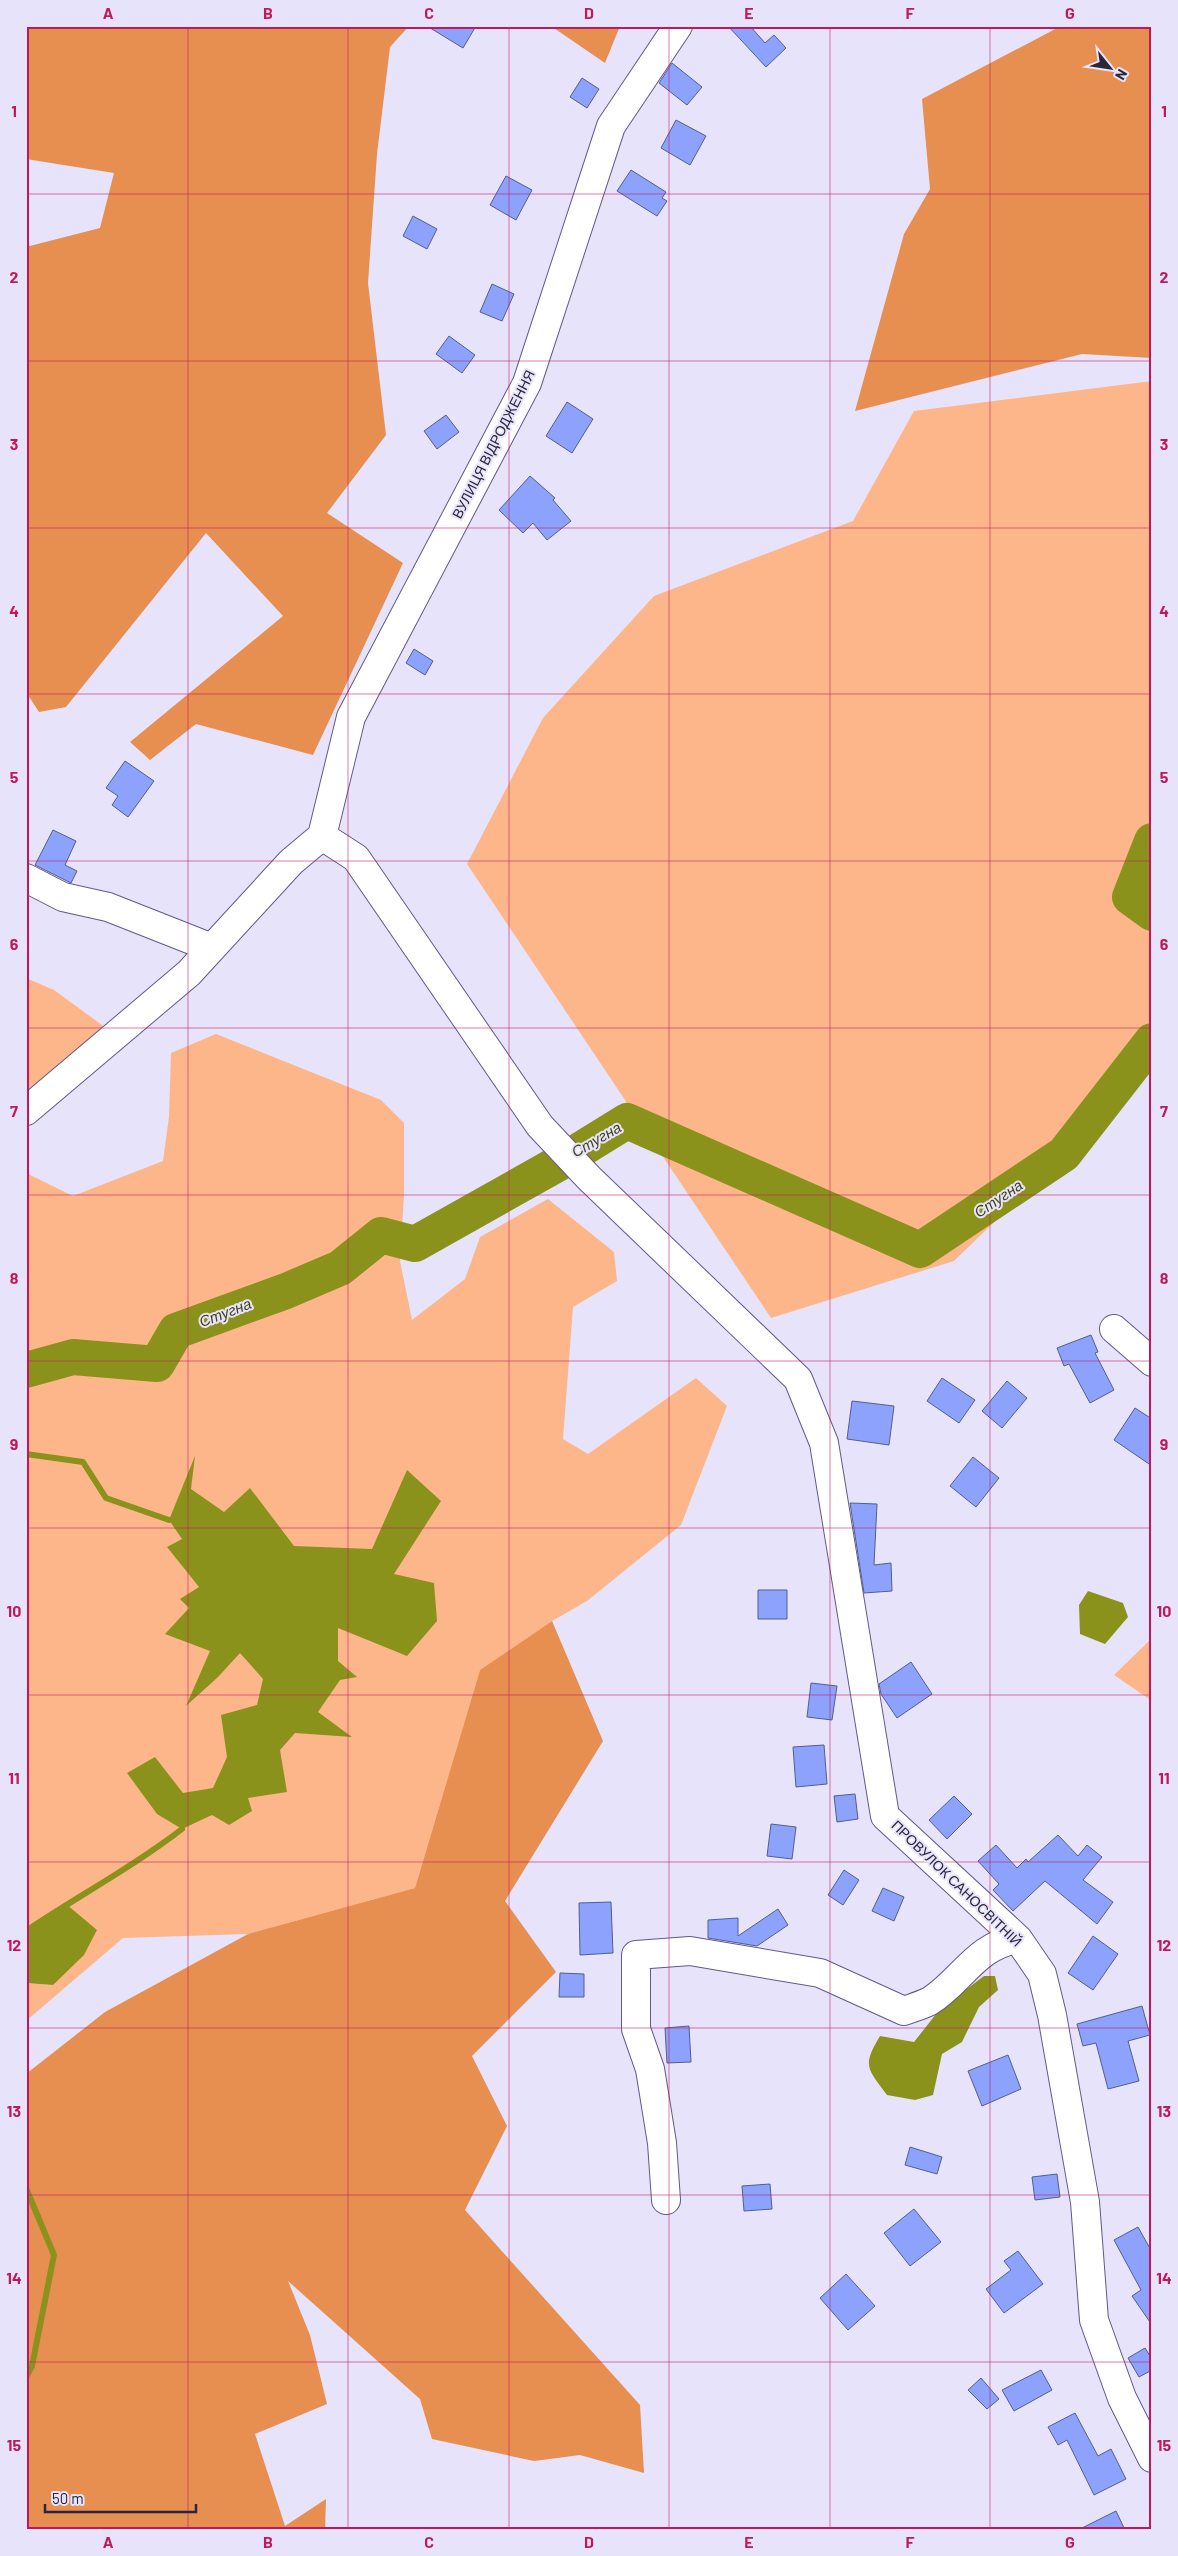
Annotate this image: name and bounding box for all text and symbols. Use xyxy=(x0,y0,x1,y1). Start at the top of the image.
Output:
text: A xyxy=(103,3,114,22)
text: B xyxy=(263,3,273,22)
text: C xyxy=(424,3,434,22)
text: D xyxy=(584,3,594,22)
text: E xyxy=(744,3,754,22)
text: F xyxy=(906,3,915,22)
text: G xyxy=(1065,3,1075,22)
north arrow xyxy=(1086,42,1136,92)
text: N xyxy=(1112,66,1131,83)
text: 1 xyxy=(11,101,17,120)
text: 1 xyxy=(1161,101,1167,120)
text: 2 xyxy=(10,267,19,286)
text: 2 xyxy=(1160,267,1169,286)
street label: ВУЛИЦЯ ВІДРОДЖЕННЯ xyxy=(448,367,538,521)
text: 3 xyxy=(10,434,18,453)
text: 3 xyxy=(1160,434,1168,453)
text: 4 xyxy=(9,601,19,620)
text: 4 xyxy=(1159,601,1169,620)
text: 5 xyxy=(10,767,19,786)
text: 5 xyxy=(1160,767,1169,786)
text: 6 xyxy=(10,934,19,953)
text: 6 xyxy=(1160,934,1169,953)
text: 7 xyxy=(10,1101,18,1120)
text: 7 xyxy=(1160,1101,1168,1120)
water label: Стугна xyxy=(568,1118,624,1160)
water label: Стугна xyxy=(970,1175,1026,1221)
text: 8 xyxy=(10,1268,19,1287)
text: 8 xyxy=(1160,1268,1169,1287)
water label: Стугна xyxy=(196,1294,254,1330)
text: 9 xyxy=(10,1434,18,1453)
text: 9 xyxy=(1160,1434,1168,1453)
text: 10 xyxy=(7,1601,21,1620)
text: 10 xyxy=(1157,1601,1171,1620)
text: 11 xyxy=(8,1768,20,1787)
text: 11 xyxy=(1158,1768,1170,1787)
street label: ПРОВУЛОК САНОСВІТНІЙ xyxy=(888,1816,1026,1950)
text: 12 xyxy=(7,1935,21,1954)
text: 12 xyxy=(1157,1935,1171,1954)
text: 13 xyxy=(7,2101,21,2120)
text: 13 xyxy=(1157,2101,1171,2120)
text: 14 xyxy=(6,2268,22,2287)
text: 14 xyxy=(1156,2268,1172,2287)
text: 15 xyxy=(7,2435,22,2454)
text: 15 xyxy=(1157,2435,1172,2454)
scale bar xyxy=(45,2481,196,2513)
text: 50 m xyxy=(52,2489,84,2507)
text: A xyxy=(103,2532,114,2551)
text: B xyxy=(263,2532,273,2551)
text: C xyxy=(424,2532,434,2551)
text: D xyxy=(584,2532,594,2551)
text: E xyxy=(744,2532,754,2551)
text: F xyxy=(906,2532,915,2551)
text: G xyxy=(1065,2532,1075,2551)

